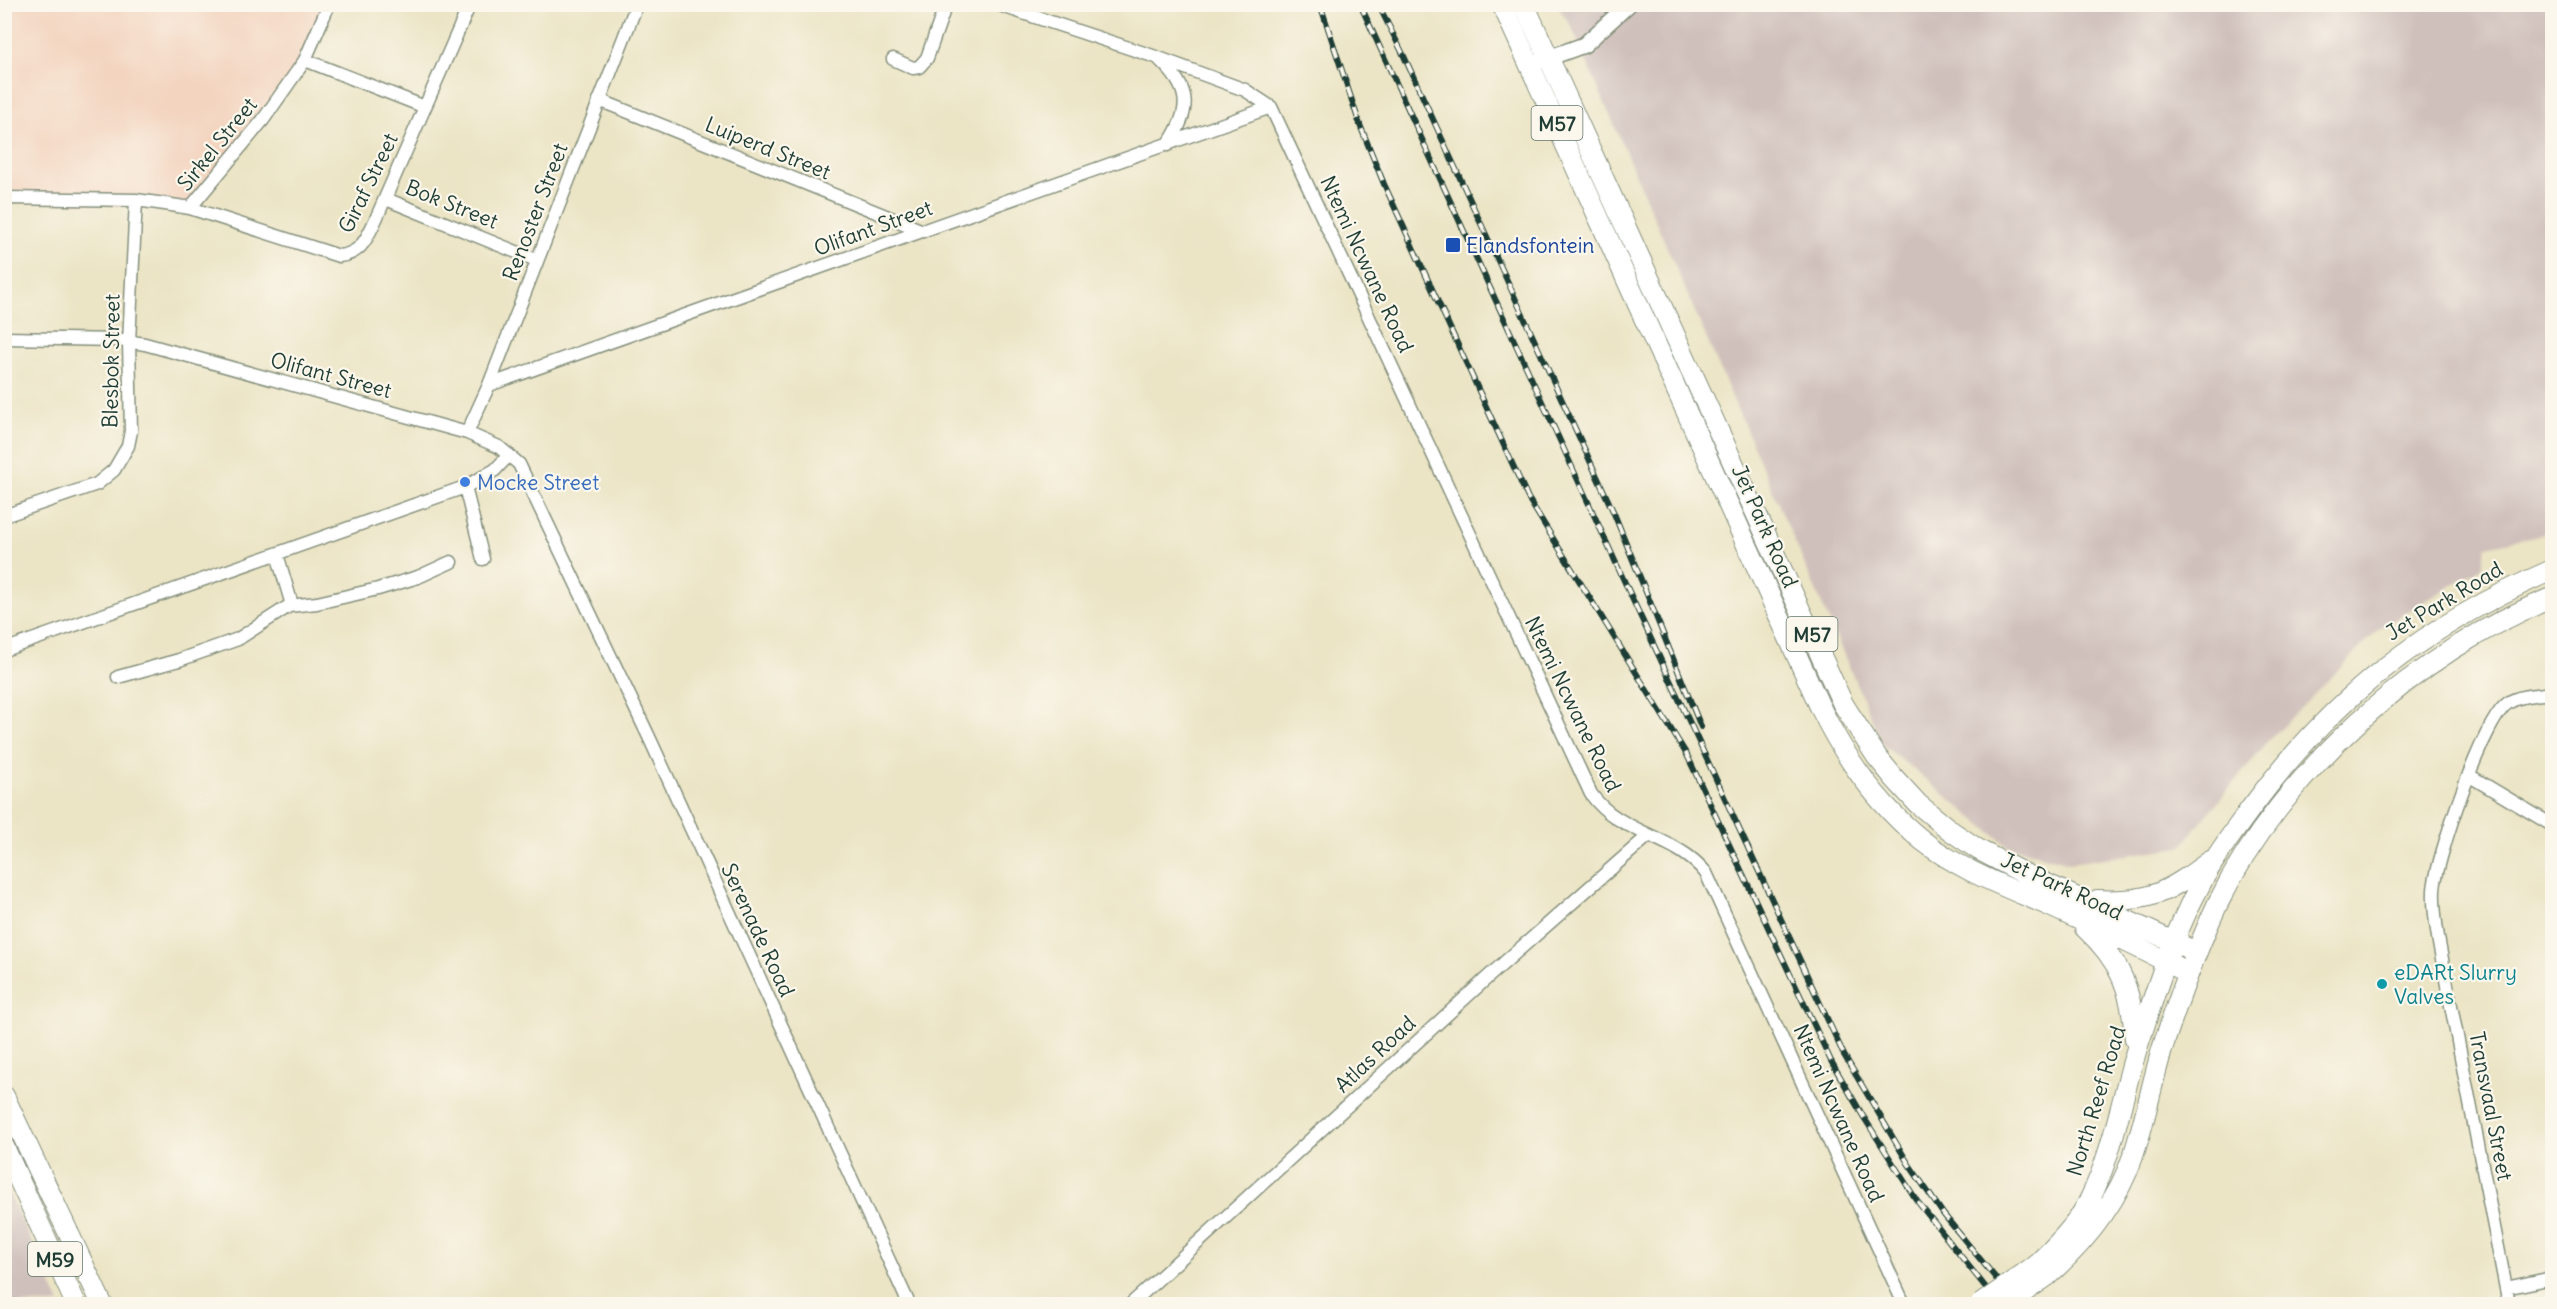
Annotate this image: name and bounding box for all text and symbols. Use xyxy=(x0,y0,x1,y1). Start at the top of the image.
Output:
street label: Sirkel Street xyxy=(171,92,263,196)
road number: M57 xyxy=(1532,106,1582,140)
street label: Luiperd Street xyxy=(701,111,835,185)
street label: Giraf Street xyxy=(332,128,404,238)
street label: Renoster Street xyxy=(496,139,574,285)
street label: Ntemi Ncwane Road xyxy=(1314,171,1420,357)
street label: Bok Street xyxy=(402,173,502,235)
street label: Olifant Street xyxy=(810,194,936,262)
place label: Elandsfontein xyxy=(1466,232,1595,259)
marker: Elandsfontein xyxy=(1444,236,1462,254)
street label: Blesbok Street xyxy=(96,294,126,428)
street label: Olifant Street xyxy=(267,346,395,404)
street label: Jet Park Road xyxy=(1726,460,1804,592)
place label: Mocke Street xyxy=(477,469,599,496)
marker: Mocke Street xyxy=(458,475,472,489)
street label: Jet Park Road xyxy=(2381,556,2507,646)
street label: Ntemi Ncwane Road xyxy=(1519,612,1627,796)
road number: M57 xyxy=(1786,617,1838,651)
street label: Jet Park Road xyxy=(1997,846,2127,926)
street label: Serenade Road xyxy=(715,859,801,1001)
place label: eDARt Slurry Valves xyxy=(2394,959,2517,1010)
marker: eDARt Slurry Valves xyxy=(2375,977,2389,991)
street label: Atlas Road xyxy=(1329,1010,1421,1098)
street label: Ntemi Ncwane Road xyxy=(1788,1020,1890,1206)
street label: North Reef Road xyxy=(2060,1023,2132,1179)
street label: Transvaal Street xyxy=(2463,1029,2519,1183)
road number: M59 xyxy=(28,1242,82,1276)

